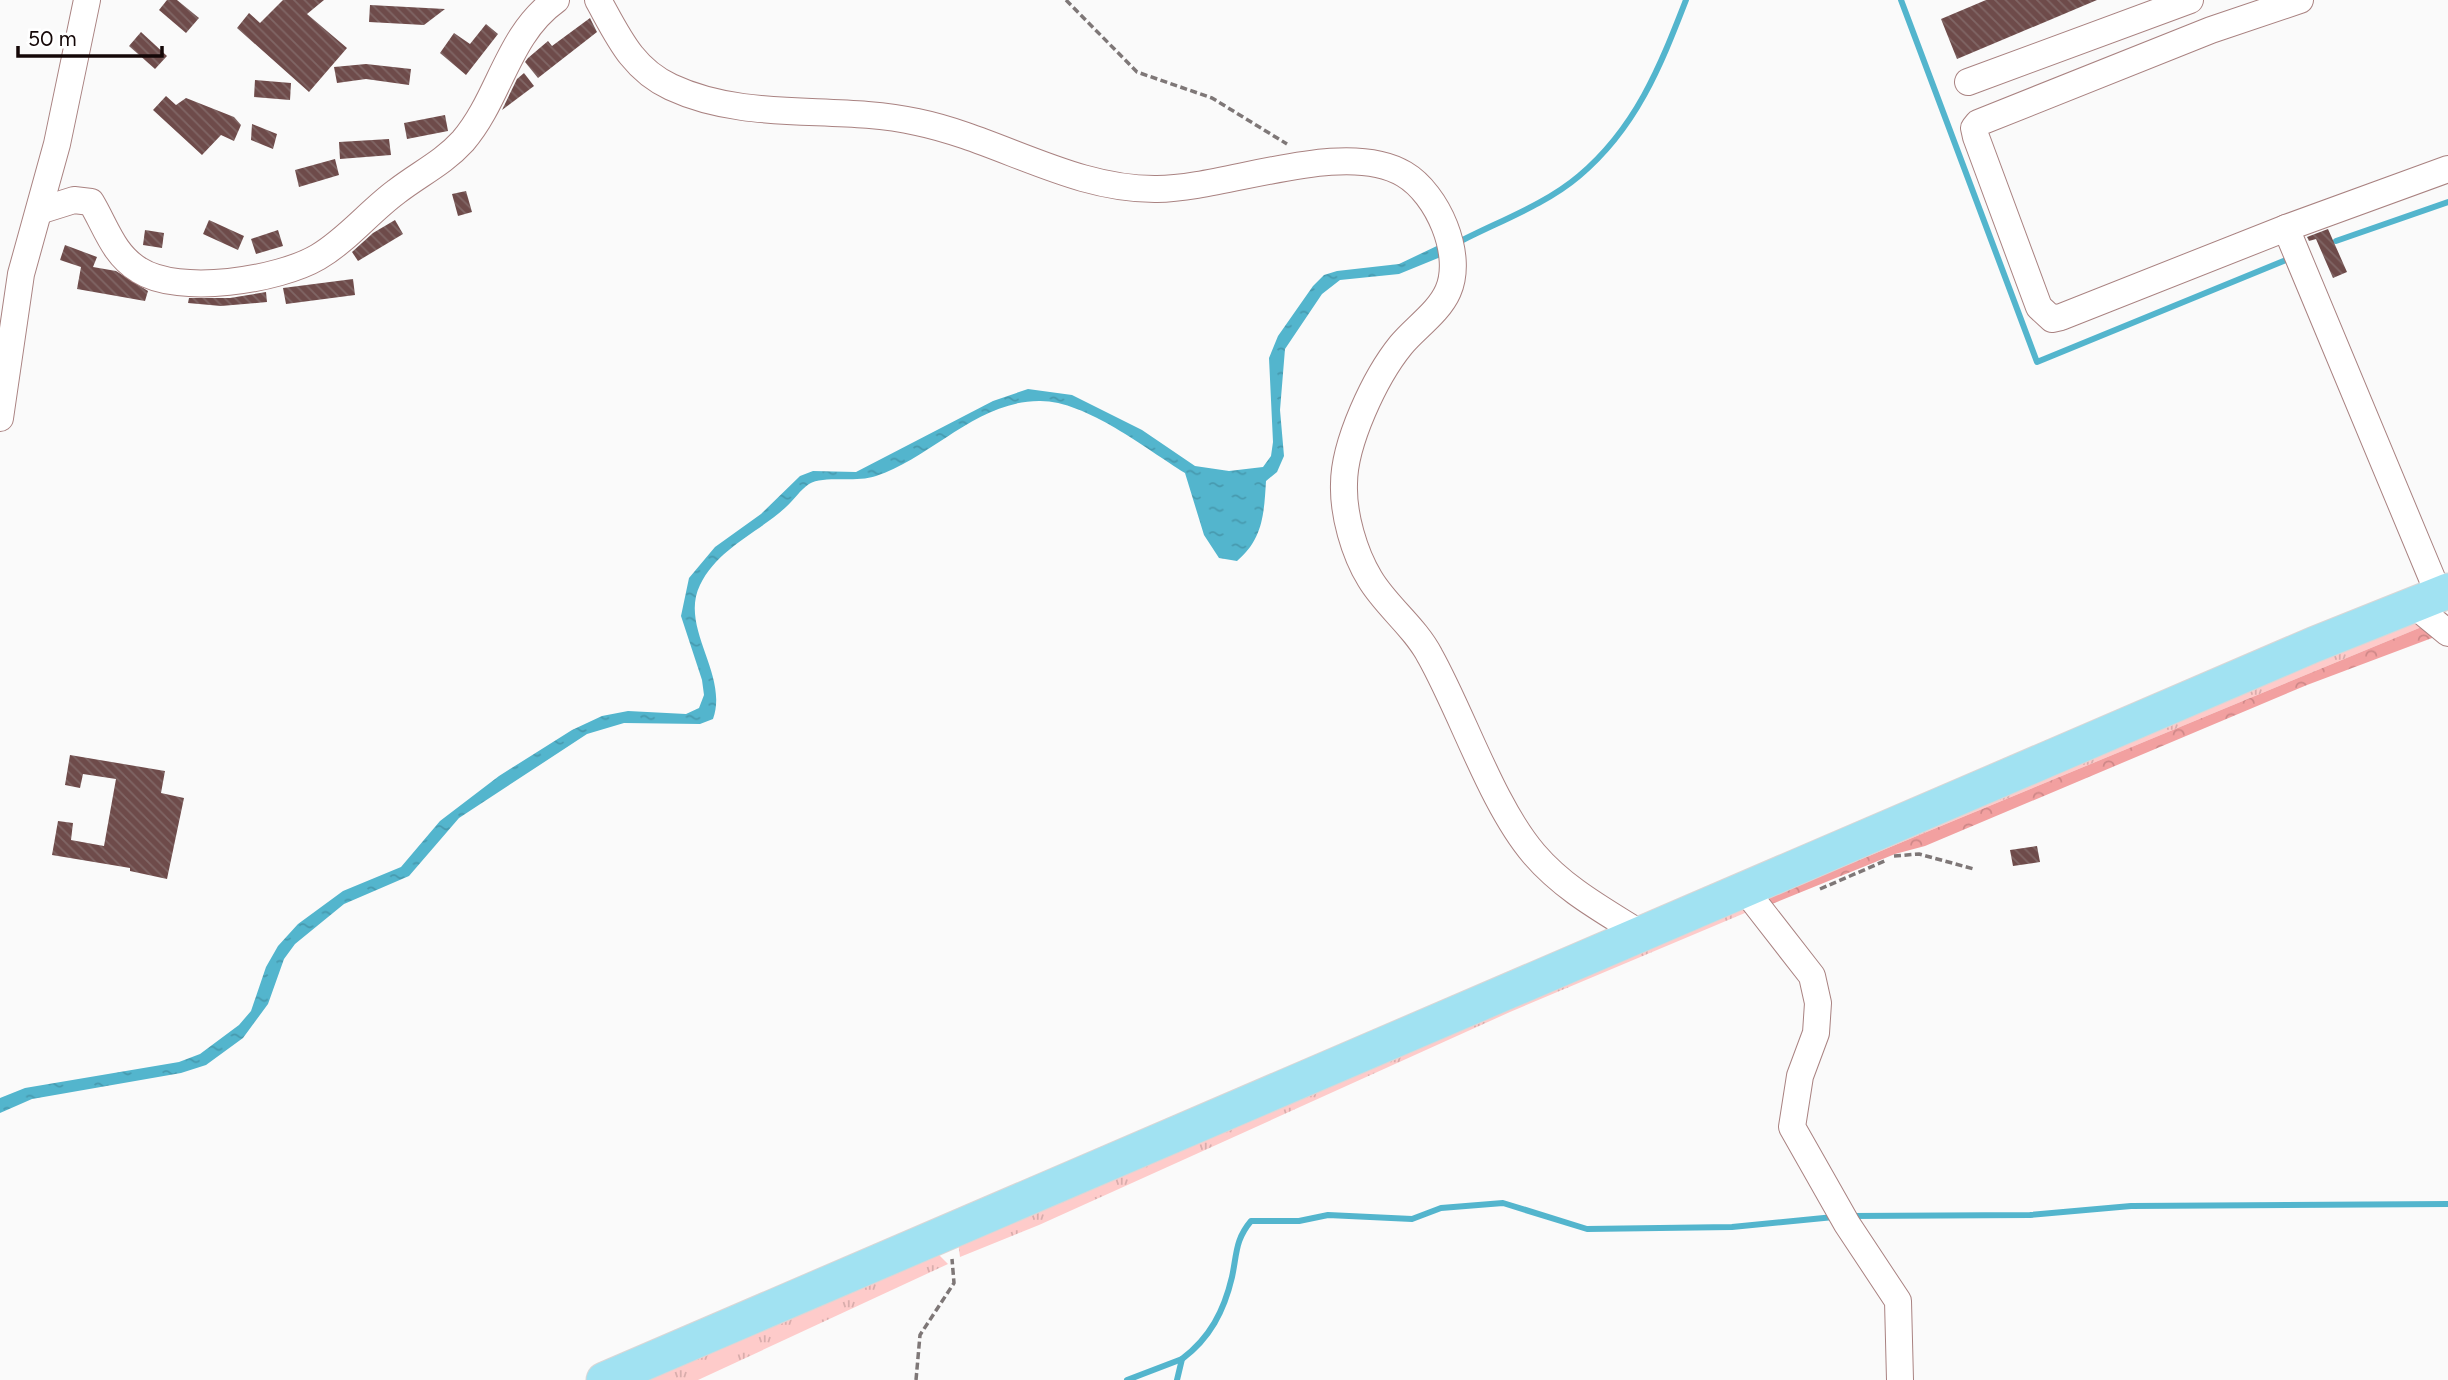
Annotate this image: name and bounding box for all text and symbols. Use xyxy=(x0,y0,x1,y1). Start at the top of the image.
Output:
scale bar xyxy=(18,14,161,58)
text: 50 m xyxy=(28,26,77,51)

